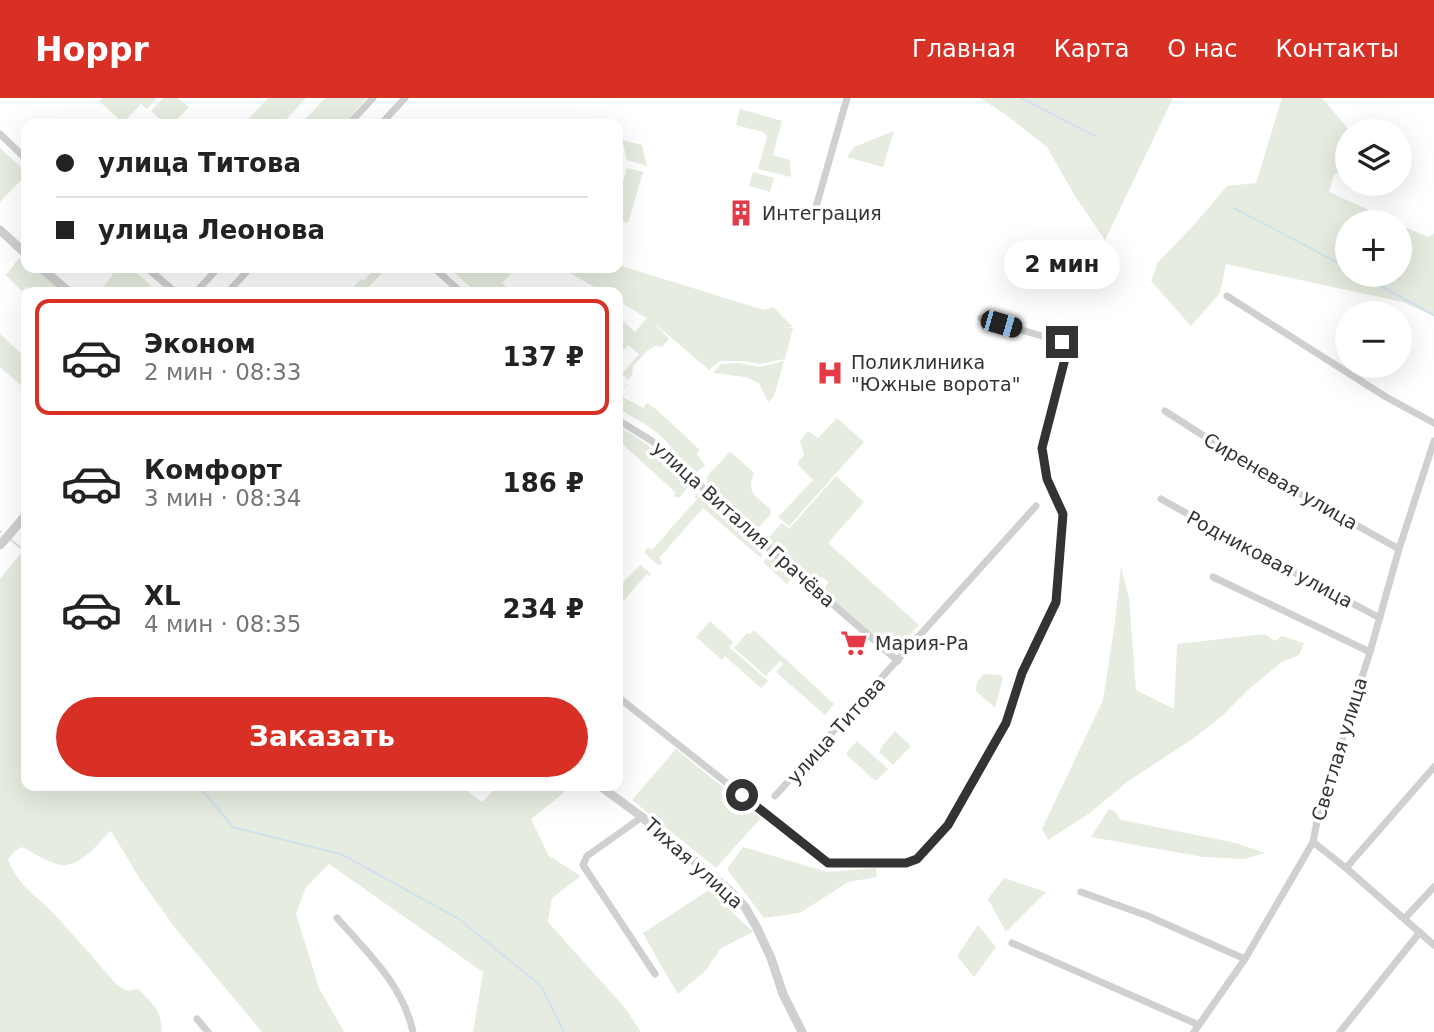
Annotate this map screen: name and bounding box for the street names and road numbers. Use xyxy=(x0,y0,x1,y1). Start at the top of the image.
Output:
street label: Сиреневая улица xyxy=(1200,428,1362,534)
street label: улица Виталия Грачёва xyxy=(648,436,840,612)
street label: Родниковая улица xyxy=(1183,506,1357,612)
street label: улица Титова xyxy=(782,672,890,788)
street label: Светлая улица xyxy=(1307,675,1371,823)
street label: Тихая улица xyxy=(640,812,748,913)

